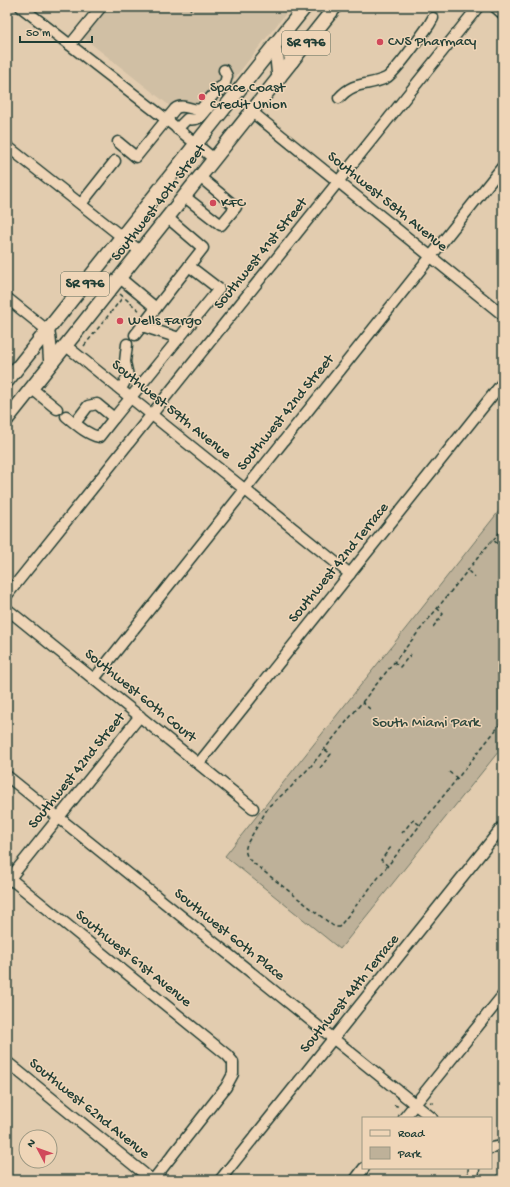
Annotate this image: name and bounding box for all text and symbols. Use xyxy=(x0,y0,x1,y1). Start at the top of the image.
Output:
scale bar xyxy=(20,18,92,44)
text: 50 m xyxy=(26,27,51,41)
road number: SR 976 xyxy=(282,31,330,55)
place label: CVS Pharmacy xyxy=(388,33,477,51)
marker: CVS Pharmacy xyxy=(375,37,385,47)
place label: Space Coast Credit Union xyxy=(210,79,287,114)
marker: Space Coast Credit Union xyxy=(197,92,207,102)
street label: Southwest 40th Street xyxy=(108,139,212,265)
street label: Southwest 58th Avenue xyxy=(323,148,451,256)
street label: Southwest 41st Street xyxy=(210,193,313,314)
place label: KFC xyxy=(221,194,246,212)
marker: KFC xyxy=(208,198,218,208)
road number: SR 976 xyxy=(61,272,109,296)
place label: Wells Fargo xyxy=(128,312,202,330)
marker: Wells Fargo xyxy=(115,316,125,326)
street label: Southwest 42nd Street xyxy=(234,350,340,475)
street label: Southwest 59th Avenue xyxy=(108,356,235,464)
street label: Southwest 42nd Terrace xyxy=(285,499,393,627)
street label: Southwest 60th Court xyxy=(80,645,201,748)
street label: Southwest 42nd Street xyxy=(25,708,131,833)
park label: South Miami Park xyxy=(372,714,481,732)
street label: Southwest 60th Place xyxy=(170,885,288,985)
street label: Southwest 61st Avenue xyxy=(71,907,195,1012)
street label: Southwest 44th Terrace xyxy=(297,931,404,1057)
street label: Southwest 62nd Avenue xyxy=(25,1055,153,1163)
legend xyxy=(362,1117,492,1169)
text: Road xyxy=(398,1128,425,1142)
north arrow xyxy=(18,1129,58,1169)
text: N xyxy=(25,1137,39,1150)
text: Park xyxy=(397,1148,423,1162)

